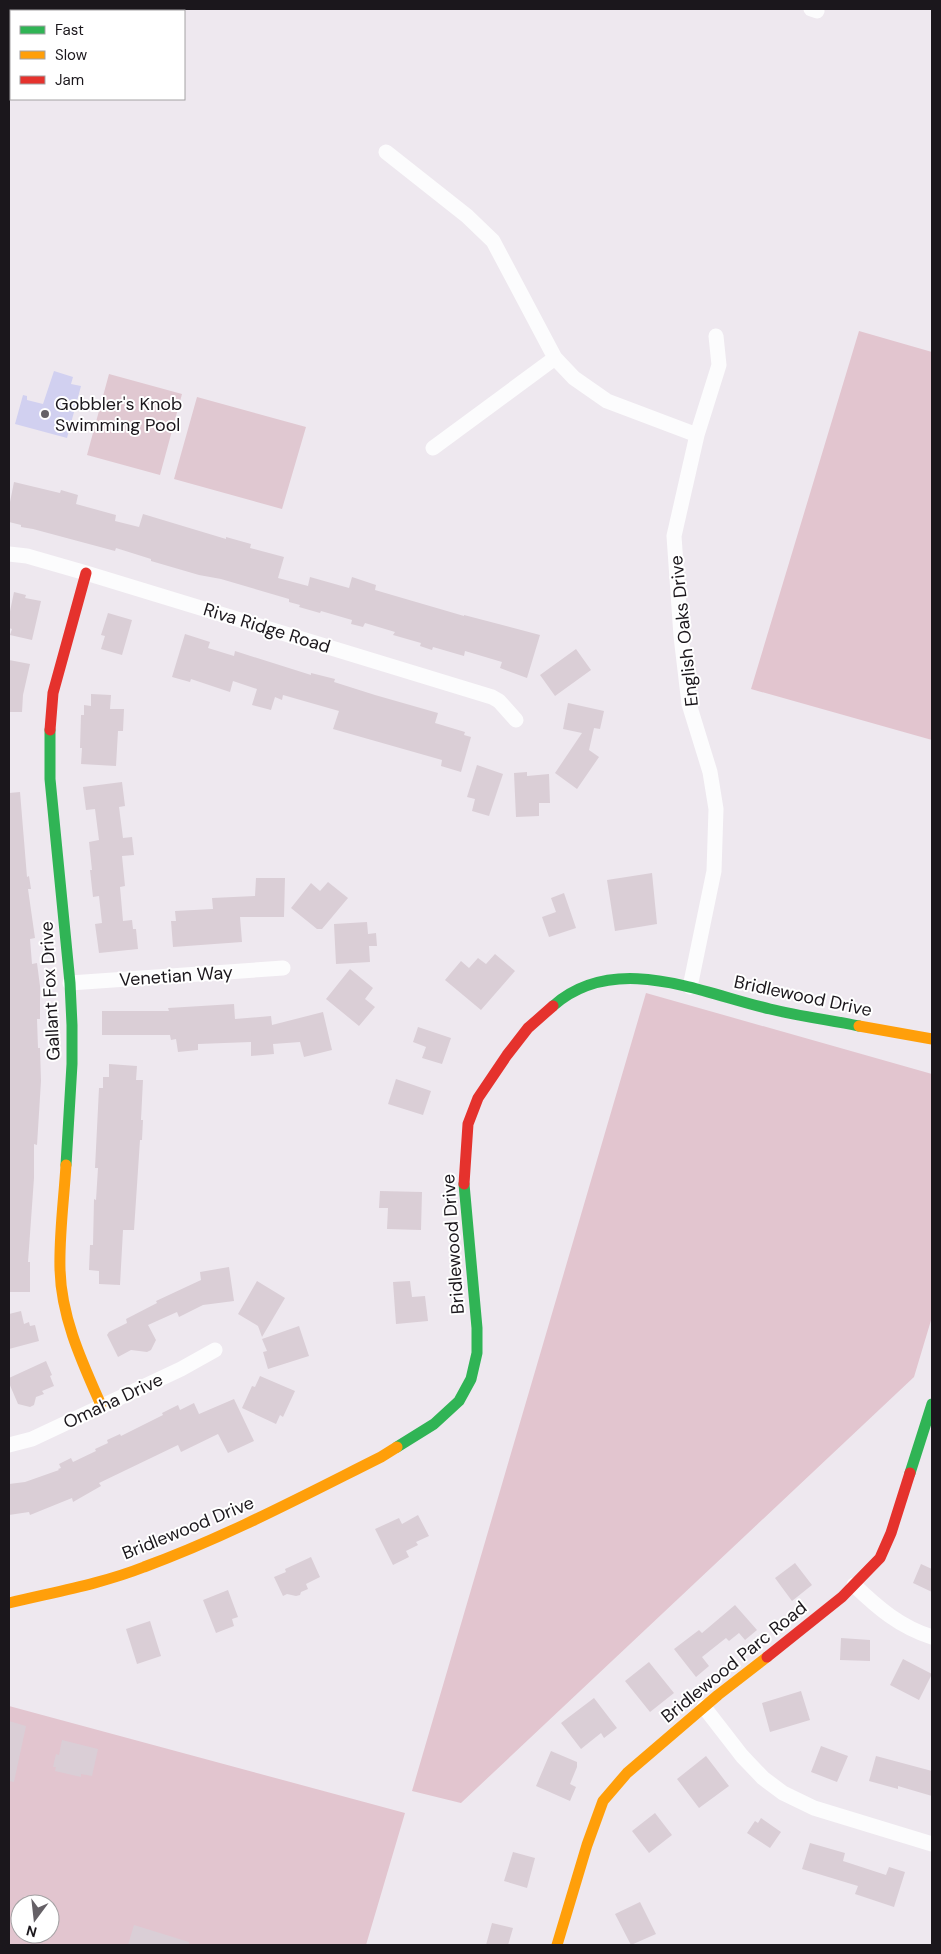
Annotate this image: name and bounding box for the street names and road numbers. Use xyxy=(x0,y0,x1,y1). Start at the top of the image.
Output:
street label: English Oaks Drive xyxy=(664,554,704,708)
street label: Riva Ridge Road xyxy=(201,597,333,659)
street label: Gallant Fox Drive xyxy=(34,921,66,1061)
street label: Venetian Way xyxy=(118,960,234,992)
street label: Bridlewood Drive xyxy=(732,970,874,1022)
street label: Bridlewood Drive xyxy=(436,1173,470,1315)
street label: Omaha Drive xyxy=(59,1367,167,1435)
street label: Bridlewood Drive xyxy=(118,1491,258,1565)
street label: Bridlewood Parc Road xyxy=(656,1596,812,1728)

